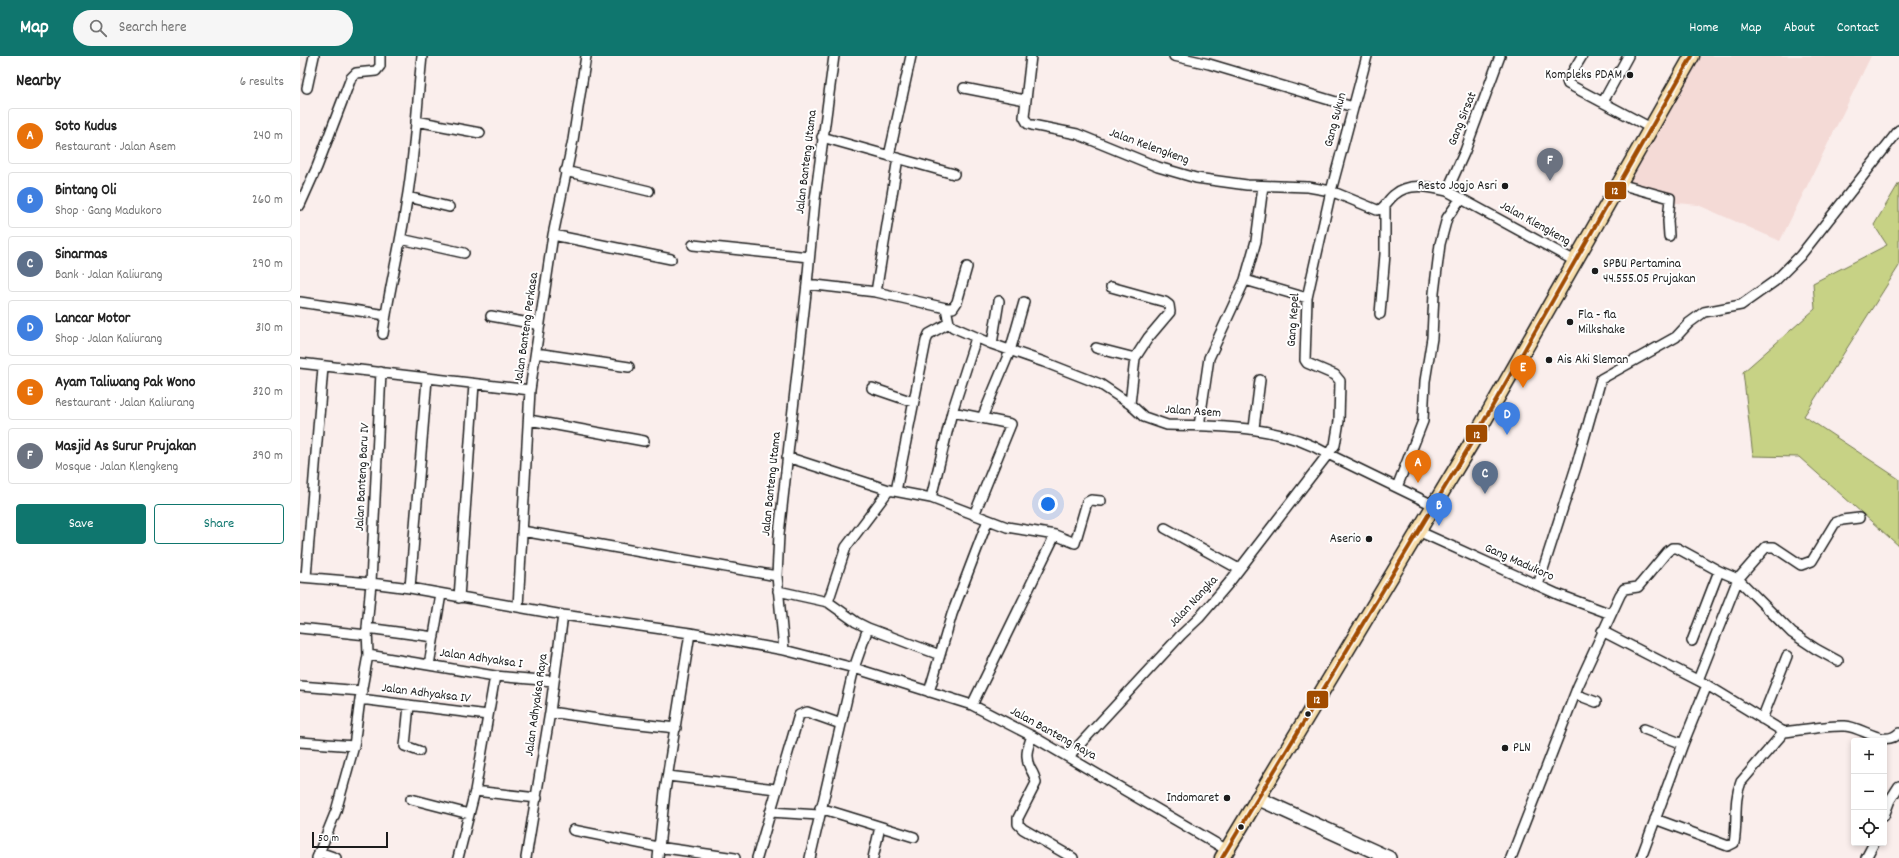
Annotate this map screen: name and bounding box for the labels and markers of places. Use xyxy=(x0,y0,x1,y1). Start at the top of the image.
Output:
place label: Kompleks PDAM xyxy=(1545,66,1622,85)
marker: Kompleks PDAM xyxy=(1625,70,1635,80)
pin: F xyxy=(1537,148,1563,181)
place label: Resto Jogjo Asri xyxy=(1418,177,1498,196)
marker: Resto Jogjo Asri xyxy=(1500,181,1510,191)
place label: SPBU Pertamina 44.555.05 Prujakan xyxy=(1603,255,1696,289)
marker: SPBU Pertamina 44.555.05 Prujakan xyxy=(1590,266,1600,276)
place label: Fla - fla Milkshake xyxy=(1578,306,1625,340)
marker: Fla - fla Milkshake xyxy=(1565,317,1575,327)
place label: Ais Aki Sleman xyxy=(1557,351,1628,370)
pin: E xyxy=(1510,355,1536,388)
marker: Ais Aki Sleman xyxy=(1544,355,1554,365)
pin: D xyxy=(1494,402,1520,435)
pin: A xyxy=(1405,450,1431,483)
pin: C xyxy=(1472,461,1498,494)
pin: B xyxy=(1426,493,1452,526)
place label: Aserio xyxy=(1330,530,1361,549)
marker: Aserio xyxy=(1364,534,1374,544)
unlabelled marker xyxy=(1303,709,1313,719)
place label: PLN xyxy=(1513,739,1531,758)
marker: PLN xyxy=(1500,743,1510,753)
place label: Indomaret xyxy=(1167,789,1219,808)
marker: Indomaret xyxy=(1222,793,1232,803)
unlabelled marker xyxy=(1236,822,1246,832)

